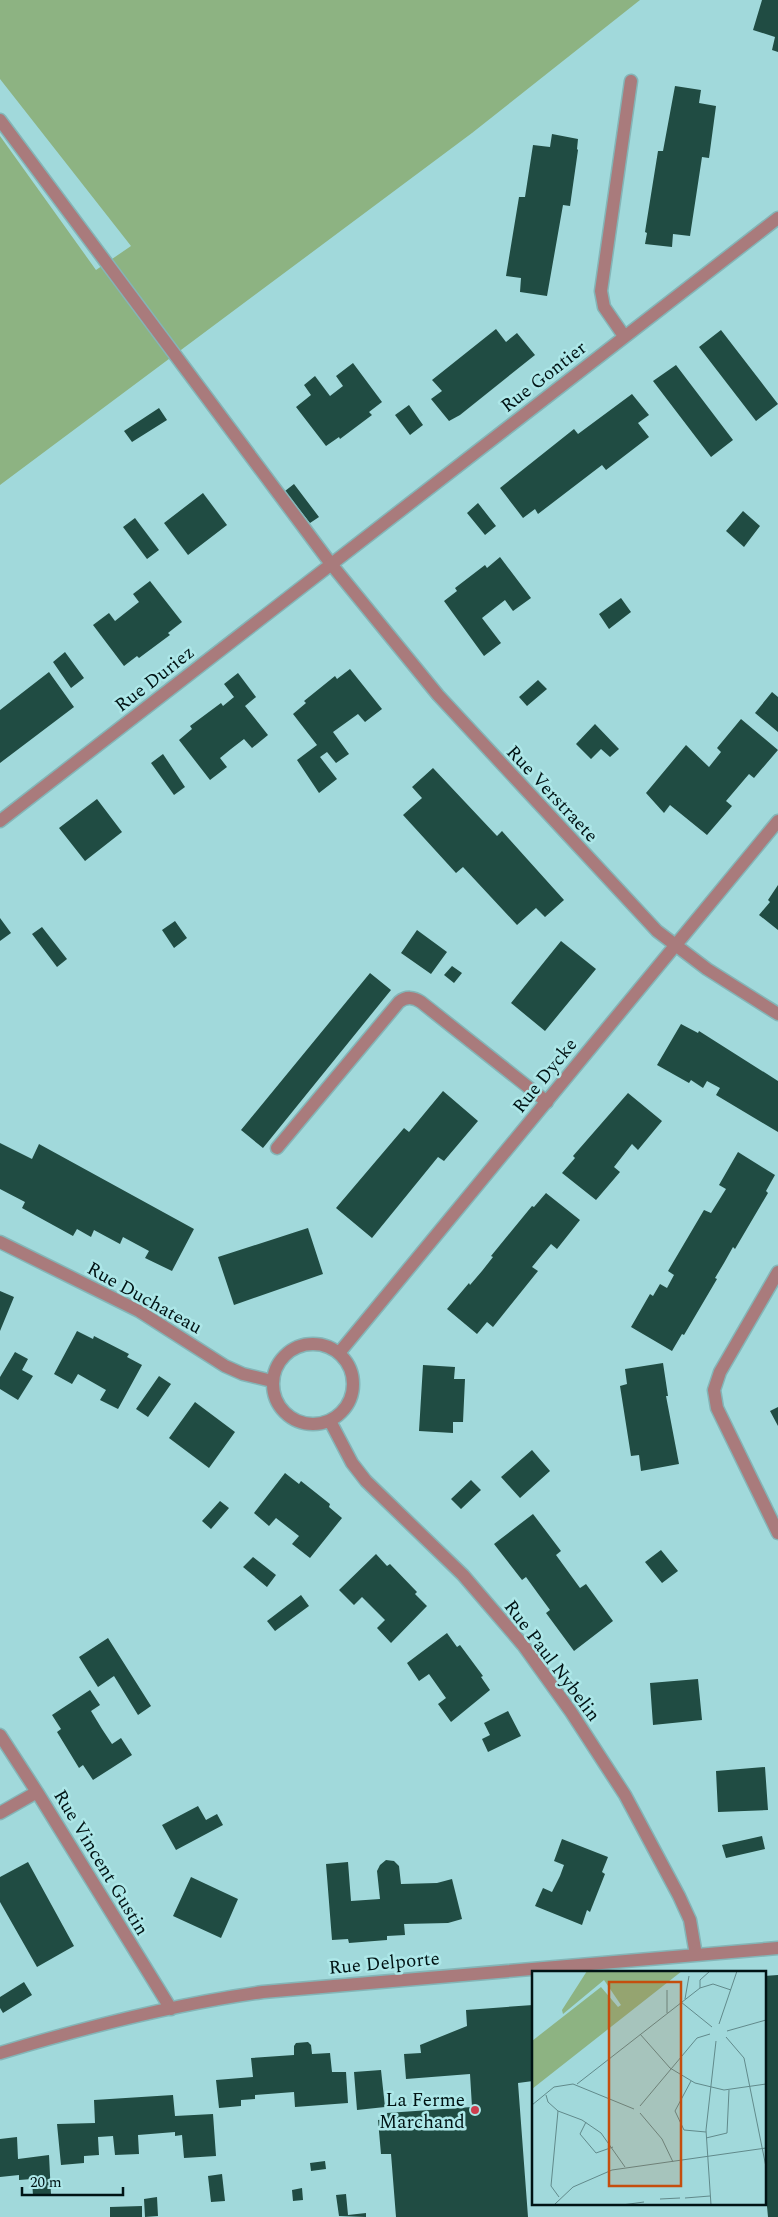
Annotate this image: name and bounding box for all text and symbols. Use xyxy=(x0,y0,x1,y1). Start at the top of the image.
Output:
street label: Rue Gontier xyxy=(495,334,594,420)
street label: Rue Duriez xyxy=(109,639,201,720)
street label: Rue Verstraete xyxy=(499,739,605,849)
street label: Rue Dycke xyxy=(506,1032,585,1120)
street label: Rue Duchateau xyxy=(81,1255,208,1342)
street label: Rue Paul Nybelin xyxy=(496,1594,607,1728)
street label: Rue Vincent Gustin xyxy=(46,1784,156,1941)
street label: Rue Delporte xyxy=(327,1944,441,1983)
inset map xyxy=(532,1971,766,2204)
place label: La Ferme Marchand xyxy=(379,2086,465,2137)
marker: La Ferme Marchand xyxy=(469,2104,481,2116)
scale bar xyxy=(22,2164,124,2196)
text: 20 m xyxy=(30,2171,62,2194)

